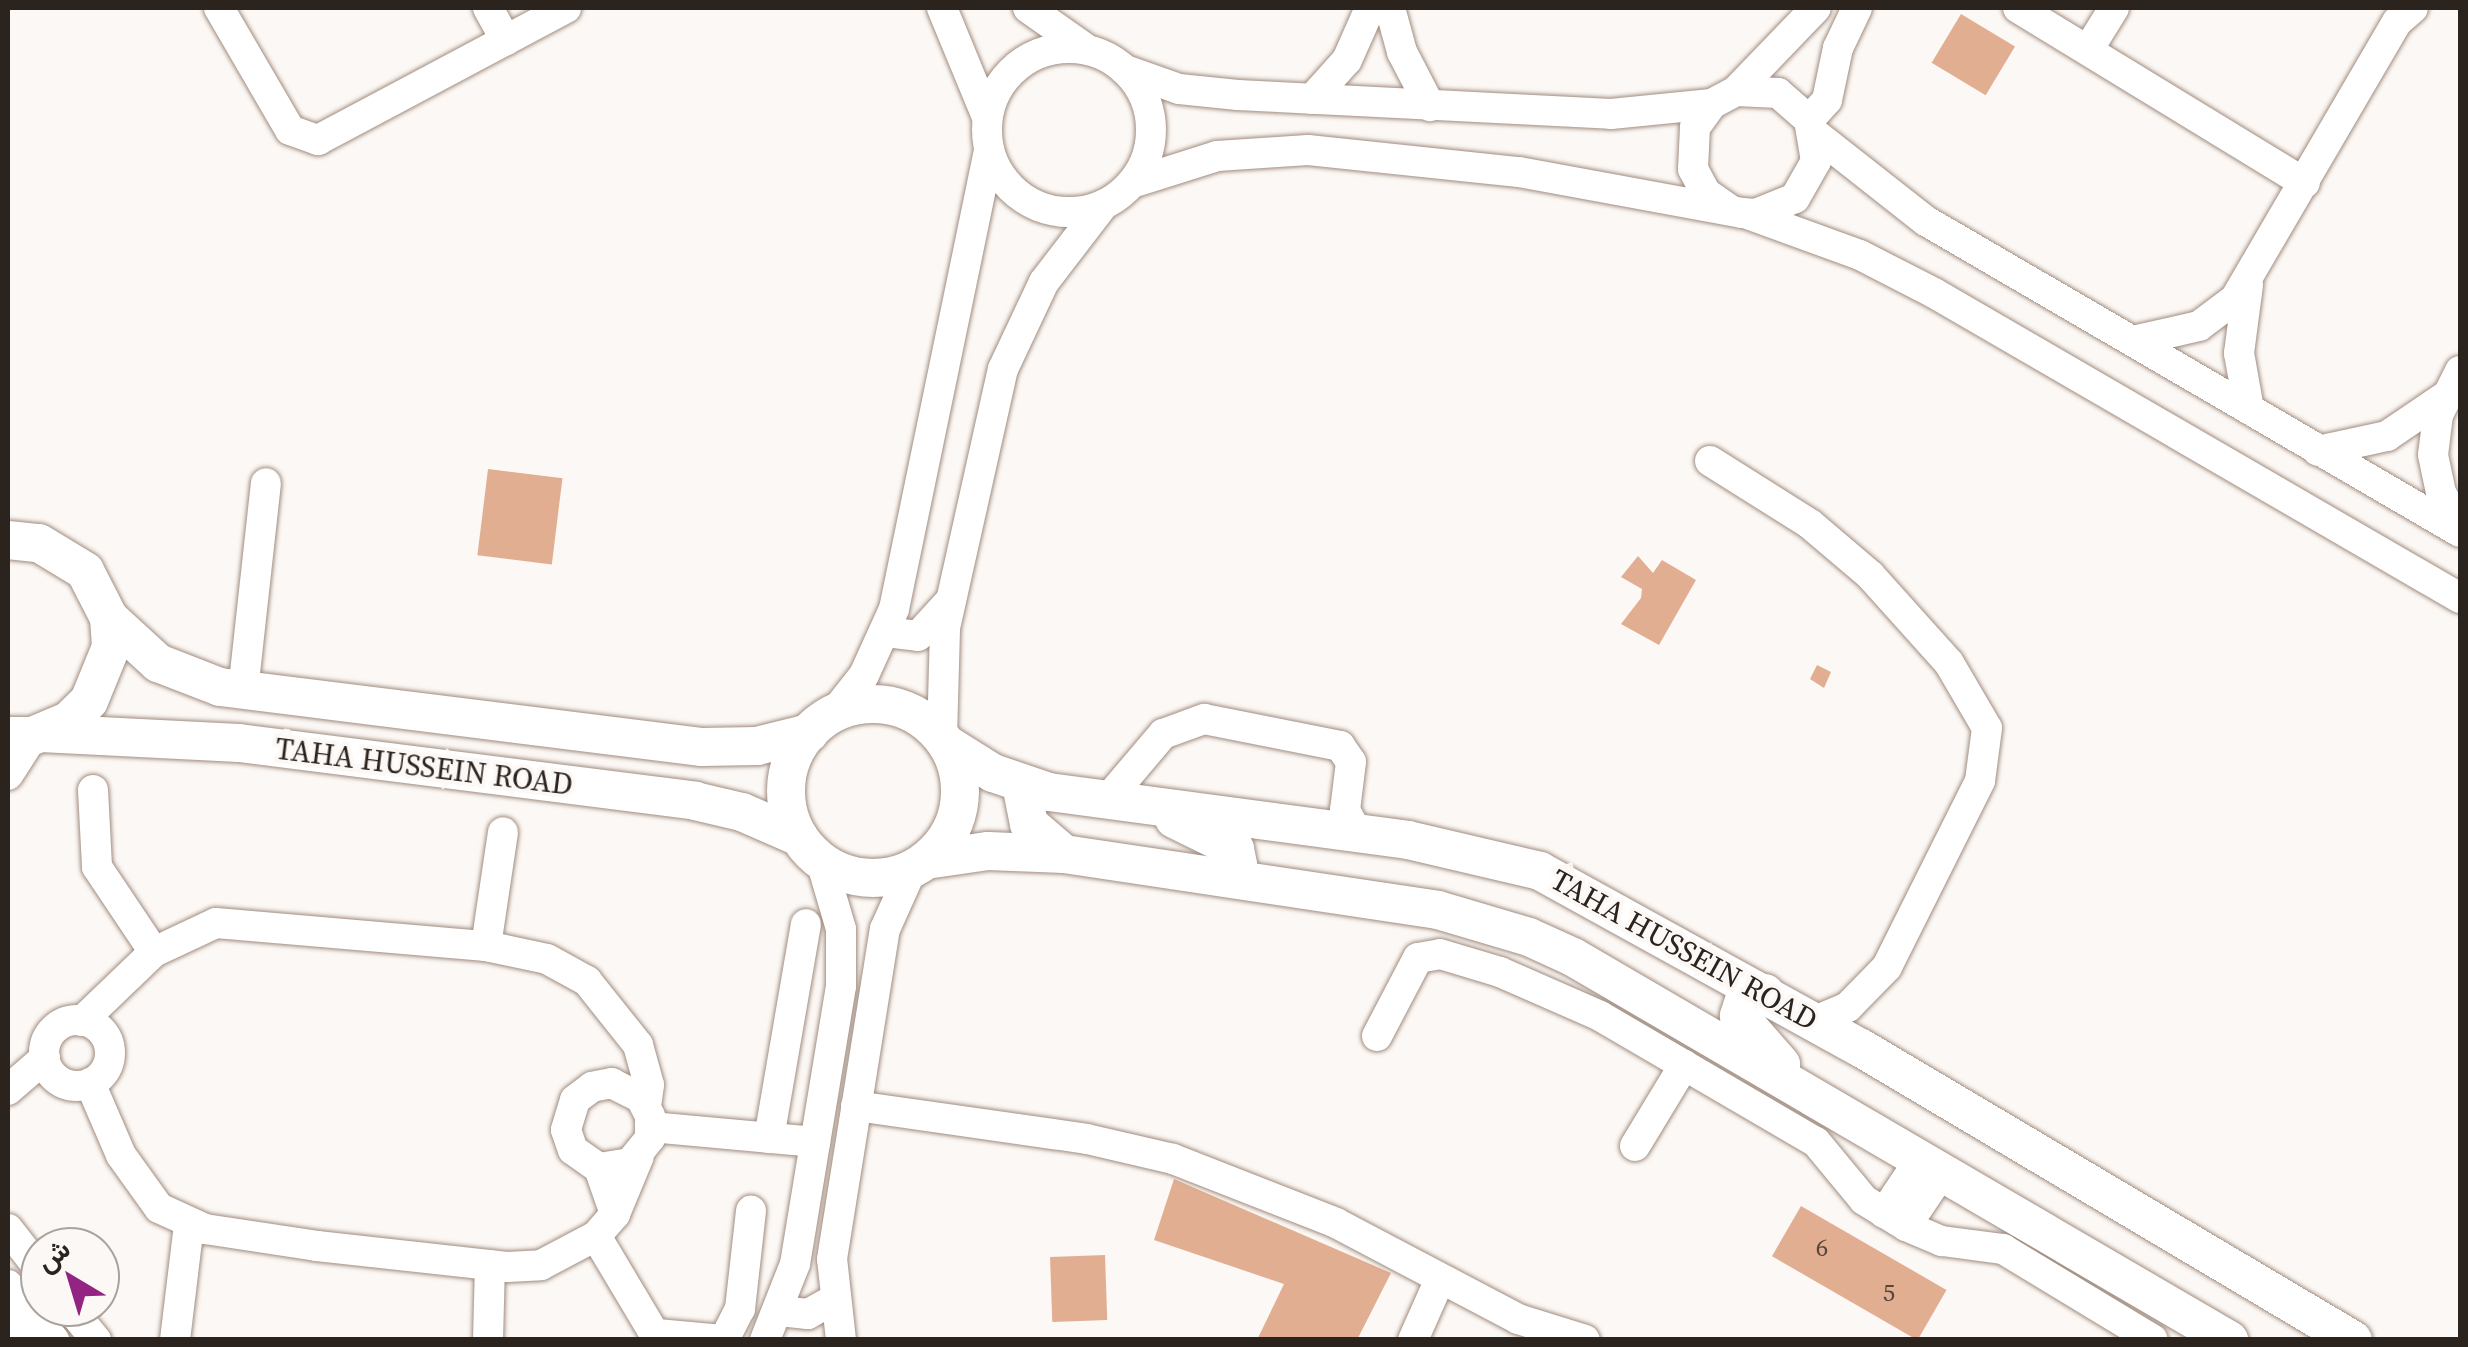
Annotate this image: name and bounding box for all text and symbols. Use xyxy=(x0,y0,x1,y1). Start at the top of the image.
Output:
street label: TAHA HUSSEIN ROAD xyxy=(273,731,575,803)
street label: TAHA HUSSEIN ROAD xyxy=(1544,862,1824,1038)
north arrow xyxy=(20,1227,120,1327)
text: ش xyxy=(28,1230,78,1280)
house number: 6 xyxy=(1816,1232,1828,1262)
house number: 5 xyxy=(1883,1277,1895,1307)

